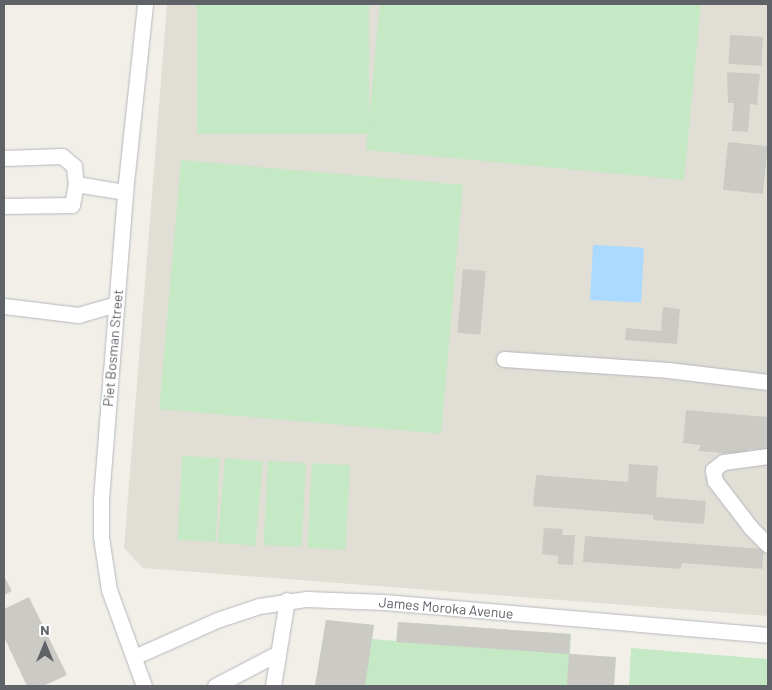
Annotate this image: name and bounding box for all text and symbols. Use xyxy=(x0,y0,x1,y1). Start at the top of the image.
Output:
street label: Piet Bosman Street xyxy=(100,289,126,407)
street label: James Moroka Avenue xyxy=(378,594,514,622)
north arrow xyxy=(20,620,70,670)
text: N xyxy=(40,621,50,638)

